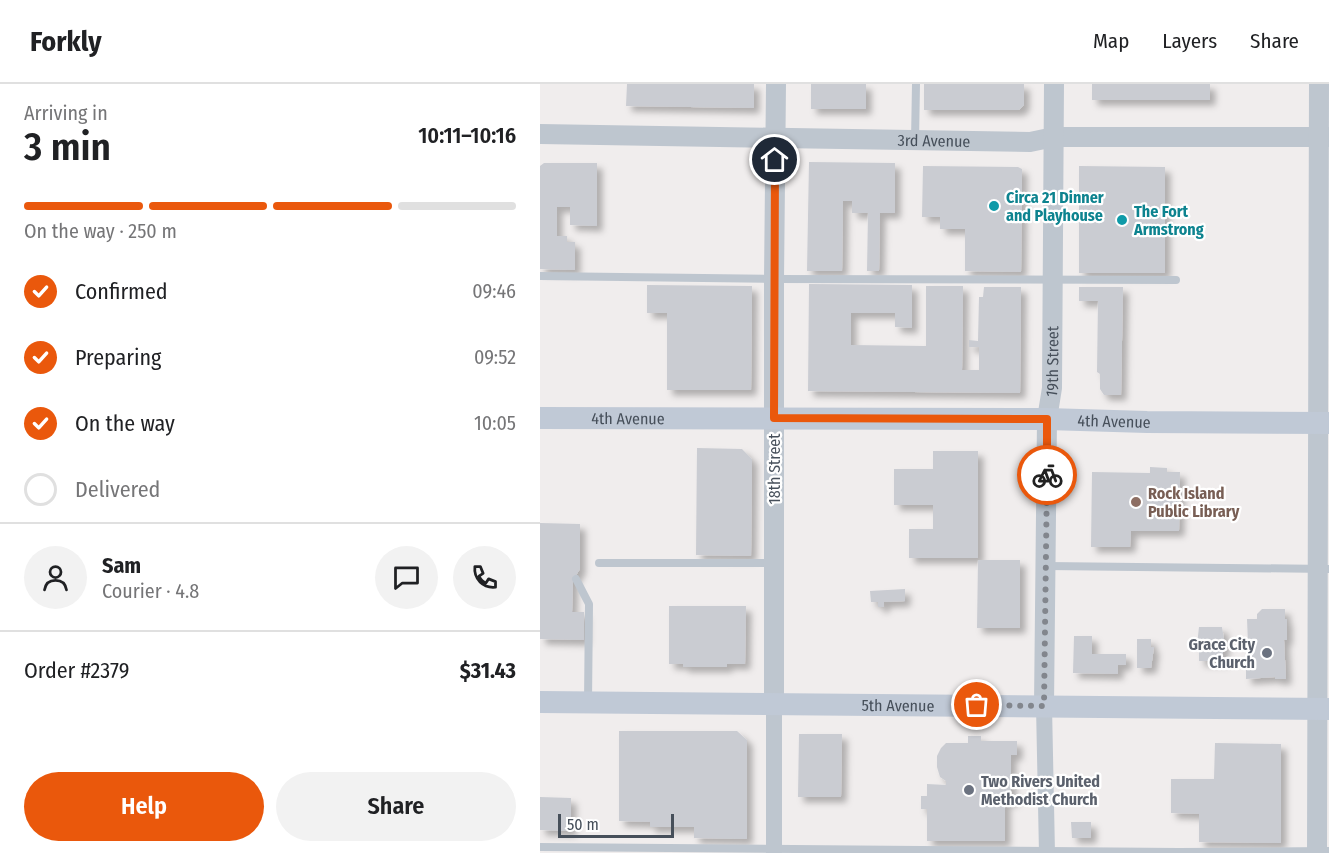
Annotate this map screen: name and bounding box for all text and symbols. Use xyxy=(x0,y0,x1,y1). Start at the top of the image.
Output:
text: Forkly xyxy=(30,25,102,58)
text: Map xyxy=(1093,28,1129,54)
text: Layers xyxy=(1162,28,1217,54)
text: Share xyxy=(1250,28,1299,54)
text: Arriving in xyxy=(24,101,108,125)
text: 10:11–10:16 xyxy=(418,122,516,149)
text: 3 min xyxy=(24,124,111,170)
street label: 3rd Avenue xyxy=(897,131,971,151)
pin xyxy=(749,134,800,185)
icon: home xyxy=(758,143,791,176)
place label: Circa 21 Dinner and Playhouse xyxy=(1006,188,1104,225)
marker: Circa 21 Dinner and Playhouse xyxy=(987,199,1001,213)
place label: The Fort Armstrong xyxy=(1133,202,1204,239)
marker: The Fort Armstrong xyxy=(1115,213,1129,227)
text: On the way · 250 m xyxy=(24,219,177,243)
icon: check xyxy=(24,275,57,308)
text: Confirmed xyxy=(75,278,168,305)
text: 09:46 xyxy=(472,279,516,303)
street label: 19th Street xyxy=(1042,325,1062,398)
icon: check xyxy=(24,341,57,374)
text: Preparing xyxy=(75,344,161,371)
text: 09:52 xyxy=(474,345,516,369)
icon: check xyxy=(24,407,57,440)
street label: 4th Avenue xyxy=(591,409,665,428)
text: On the way xyxy=(75,410,175,437)
text: 10:05 xyxy=(474,411,516,435)
street label: 4th Avenue xyxy=(1077,411,1151,432)
street label: 18th Street xyxy=(765,433,784,505)
courier xyxy=(1017,445,1077,505)
icon: bike xyxy=(1031,459,1064,492)
text: Delivered xyxy=(75,476,160,503)
place label: Rock Island Public Library xyxy=(1148,484,1240,521)
marker: Rock Island Public Library xyxy=(1129,495,1143,509)
button: person xyxy=(24,546,87,609)
button: chat xyxy=(375,546,438,609)
button: phone xyxy=(453,546,516,609)
text: Sam xyxy=(102,552,141,579)
text: Courier · 4.8 xyxy=(102,579,199,603)
place label: Grace City Church xyxy=(1188,635,1255,672)
marker: Grace City Church xyxy=(1260,646,1274,660)
text: Order #2379 xyxy=(24,657,129,684)
text: $31.43 xyxy=(460,657,516,684)
pin xyxy=(951,679,1002,730)
icon: bag xyxy=(960,688,993,721)
street label: 5th Avenue xyxy=(862,696,935,715)
button: Help xyxy=(24,772,264,841)
button: Share xyxy=(276,772,516,841)
place label: Two Rivers United Methodist Church xyxy=(981,772,1100,809)
marker: Two Rivers United Methodist Church xyxy=(962,783,976,797)
scale bar xyxy=(558,811,674,838)
text: 50 m xyxy=(567,815,599,834)

